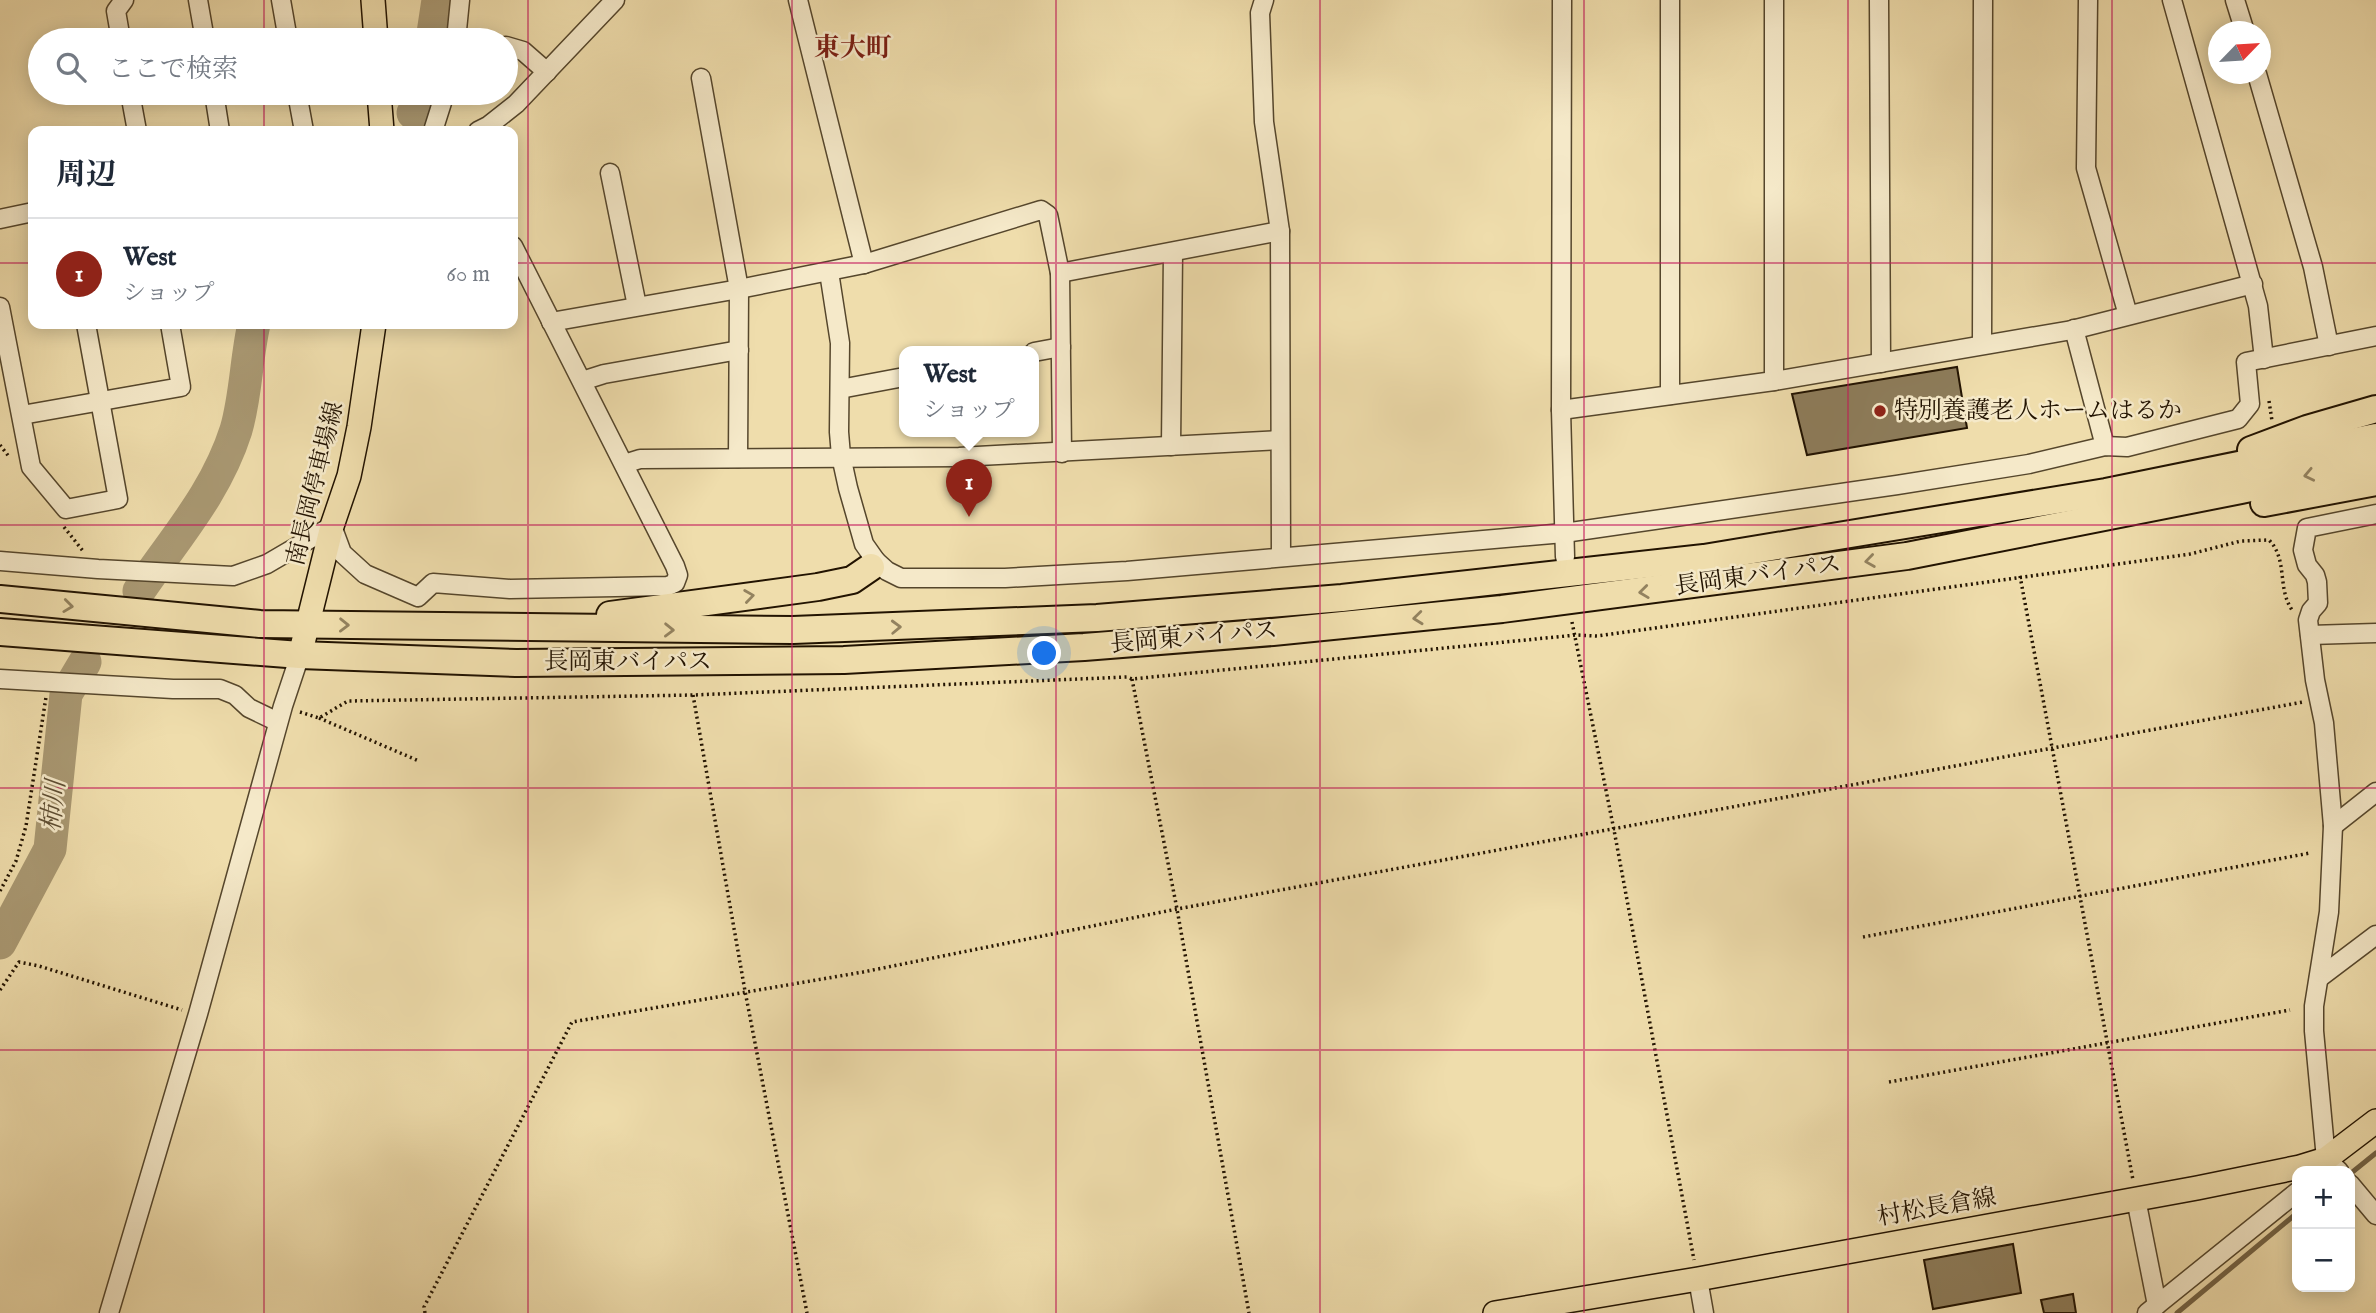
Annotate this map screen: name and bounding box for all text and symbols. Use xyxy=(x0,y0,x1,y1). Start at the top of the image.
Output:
north arrow xyxy=(2208,21,2271,84)
search box xyxy=(28,28,518,105)
district label: 東大町 xyxy=(814,32,892,65)
icon: search xyxy=(52,48,90,86)
text: ここで検索 xyxy=(108,53,238,86)
text: 周辺 xyxy=(56,157,116,195)
text: West xyxy=(123,241,177,274)
text: 1 xyxy=(75,260,83,289)
text: 60 m xyxy=(446,260,490,289)
text: ショップ xyxy=(123,279,215,308)
popup xyxy=(899,346,1039,437)
text: West xyxy=(923,358,977,391)
text: ショップ xyxy=(923,396,1015,425)
place label: 特別養護老人ホームはるか xyxy=(1894,396,2182,427)
street label: 南長岡停車場線 xyxy=(281,399,351,569)
marker: 特別養護老人ホームはるか xyxy=(1872,403,1888,419)
pin: 1 xyxy=(946,459,992,517)
one-way arrow xyxy=(2303,467,2315,482)
street label: 長岡東バイパス xyxy=(1673,549,1843,603)
one-way arrow xyxy=(1864,553,1875,568)
one-way arrow xyxy=(1638,585,1650,600)
one-way arrow xyxy=(743,589,755,604)
one-way arrow xyxy=(62,599,74,614)
one-way arrow xyxy=(1412,610,1423,625)
street label: 長岡東バイパス xyxy=(1109,615,1279,661)
one-way arrow xyxy=(339,617,349,633)
one-way arrow xyxy=(891,620,902,635)
one-way arrow xyxy=(664,622,675,638)
your location xyxy=(1027,636,1061,670)
street label: 長岡東バイパス xyxy=(544,647,712,678)
water label: 柿川 xyxy=(35,775,73,834)
map controls xyxy=(2292,1166,2355,1292)
button: + xyxy=(2292,1166,2355,1229)
street label: 村松長倉線 xyxy=(1875,1182,1999,1234)
button: − xyxy=(2292,1229,2355,1292)

